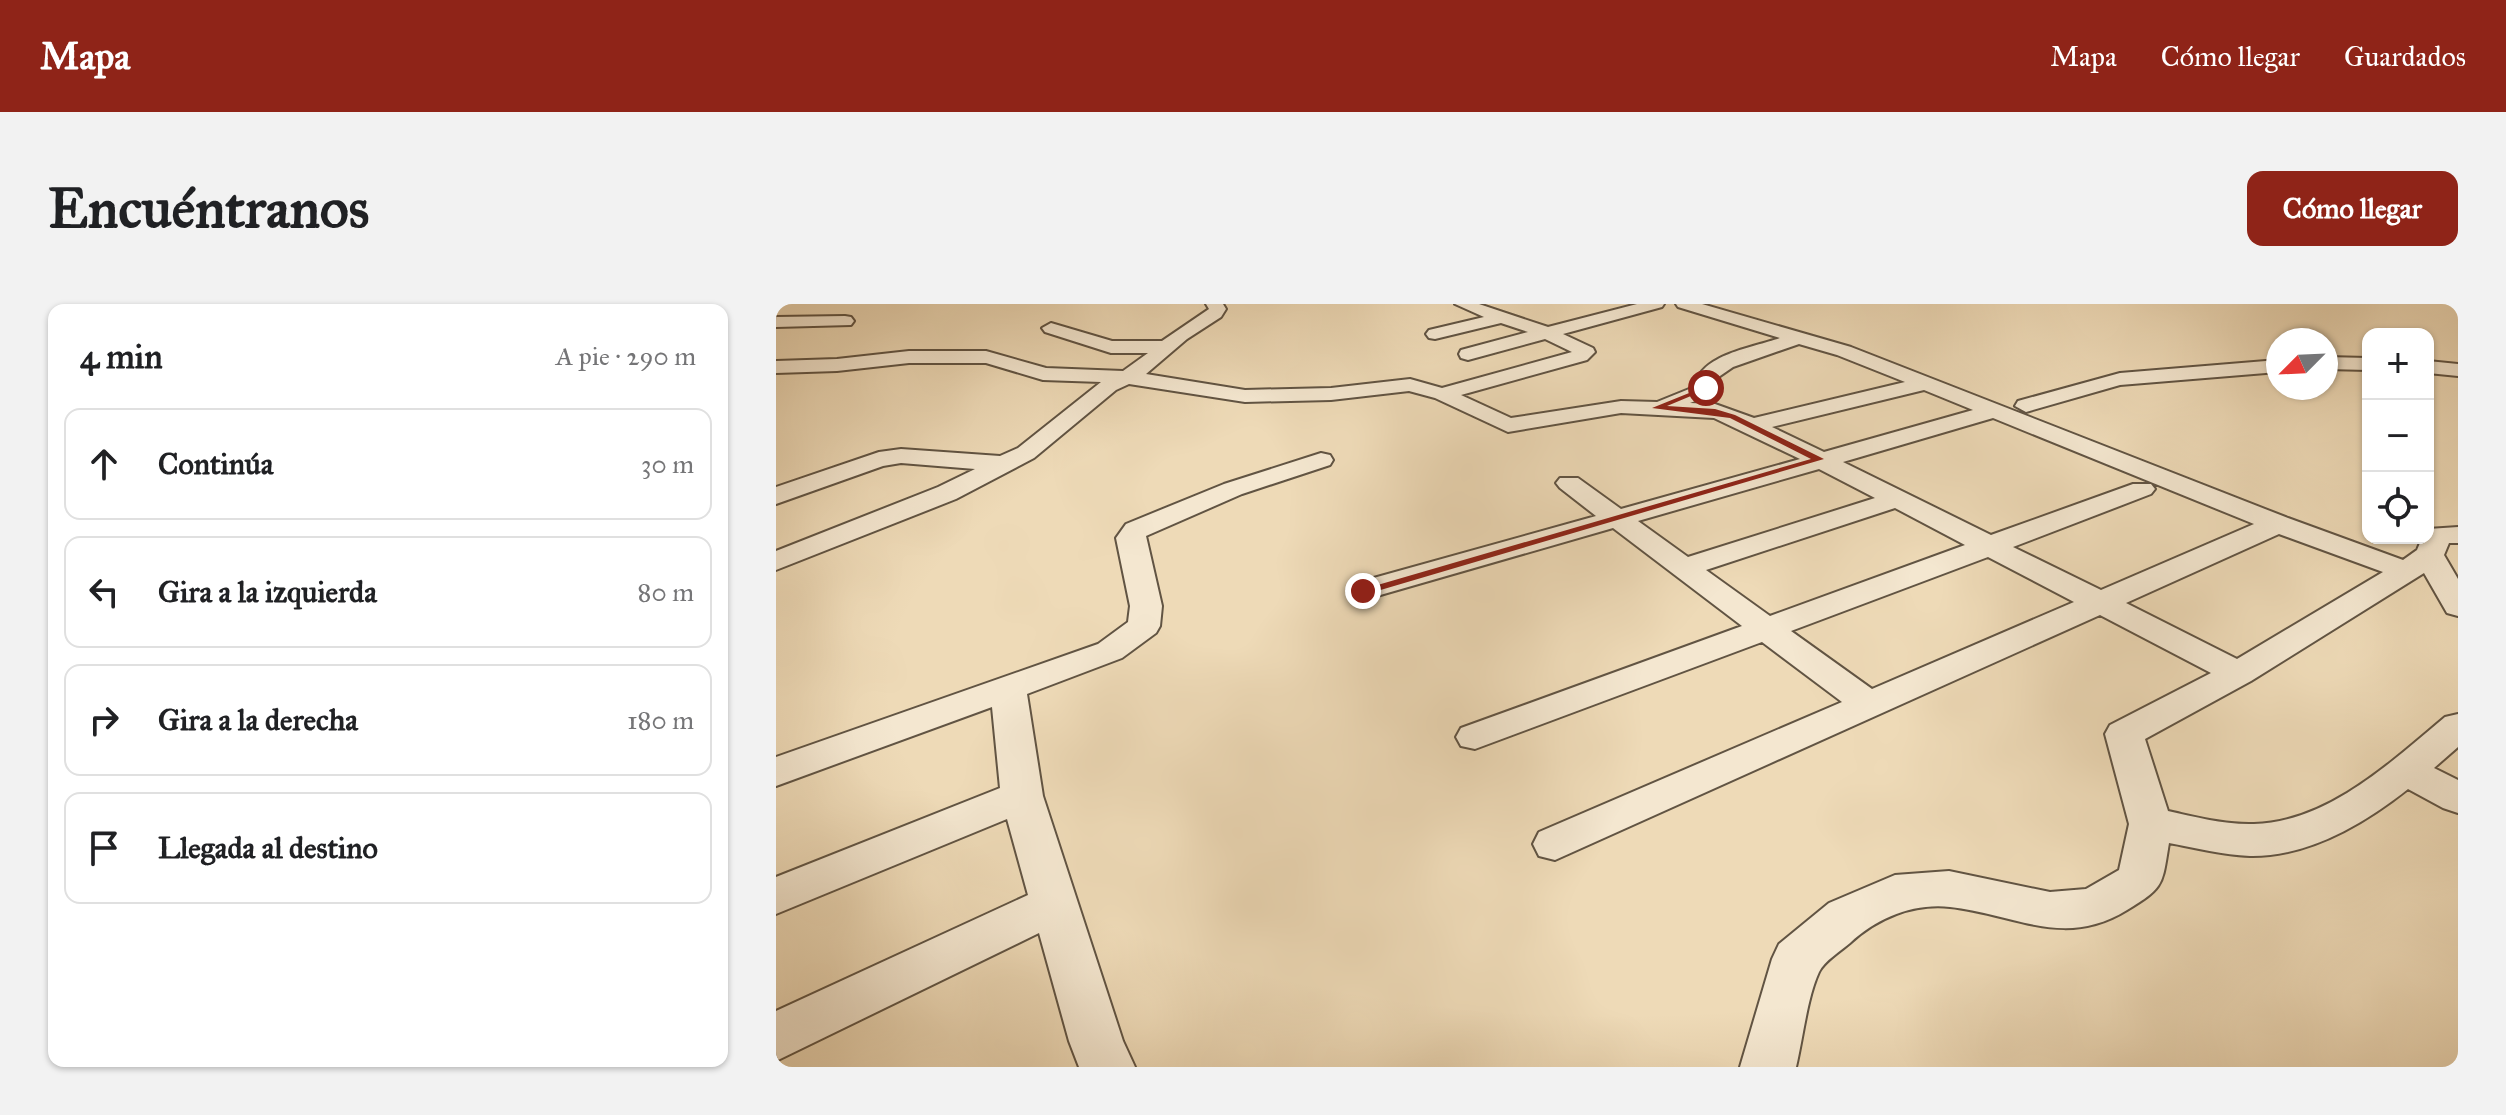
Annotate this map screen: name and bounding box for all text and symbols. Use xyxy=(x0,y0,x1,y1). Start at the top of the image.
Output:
text: Mapa xyxy=(40,33,130,79)
text: Mapa xyxy=(2050,39,2117,74)
text: Cómo llegar xyxy=(2161,39,2300,74)
text: Guardados xyxy=(2344,39,2466,74)
button: Cómo llegar xyxy=(2247,171,2458,246)
text: Encuéntranos xyxy=(48,174,369,242)
north arrow xyxy=(2266,328,2338,400)
map controls xyxy=(2362,328,2434,544)
button: + xyxy=(2362,328,2434,400)
text: 4 min xyxy=(80,336,163,377)
text: A pie · 290 m xyxy=(556,340,696,372)
route start xyxy=(1688,370,1724,406)
button: − xyxy=(2362,400,2434,472)
icon: ahead xyxy=(82,442,126,486)
text: Continúa xyxy=(158,446,274,482)
text: 30 m xyxy=(641,448,694,480)
button: locate xyxy=(2362,472,2434,544)
icon: left xyxy=(82,570,126,614)
route end xyxy=(1345,573,1381,609)
text: Gira a la izquierda xyxy=(158,574,377,610)
text: 80 m xyxy=(638,576,694,608)
icon: right xyxy=(82,698,126,742)
text: Gira a la derecha xyxy=(158,702,358,738)
text: 180 m xyxy=(627,704,694,736)
icon: arrive xyxy=(82,826,126,870)
text: Llegada al destino xyxy=(158,830,378,866)

